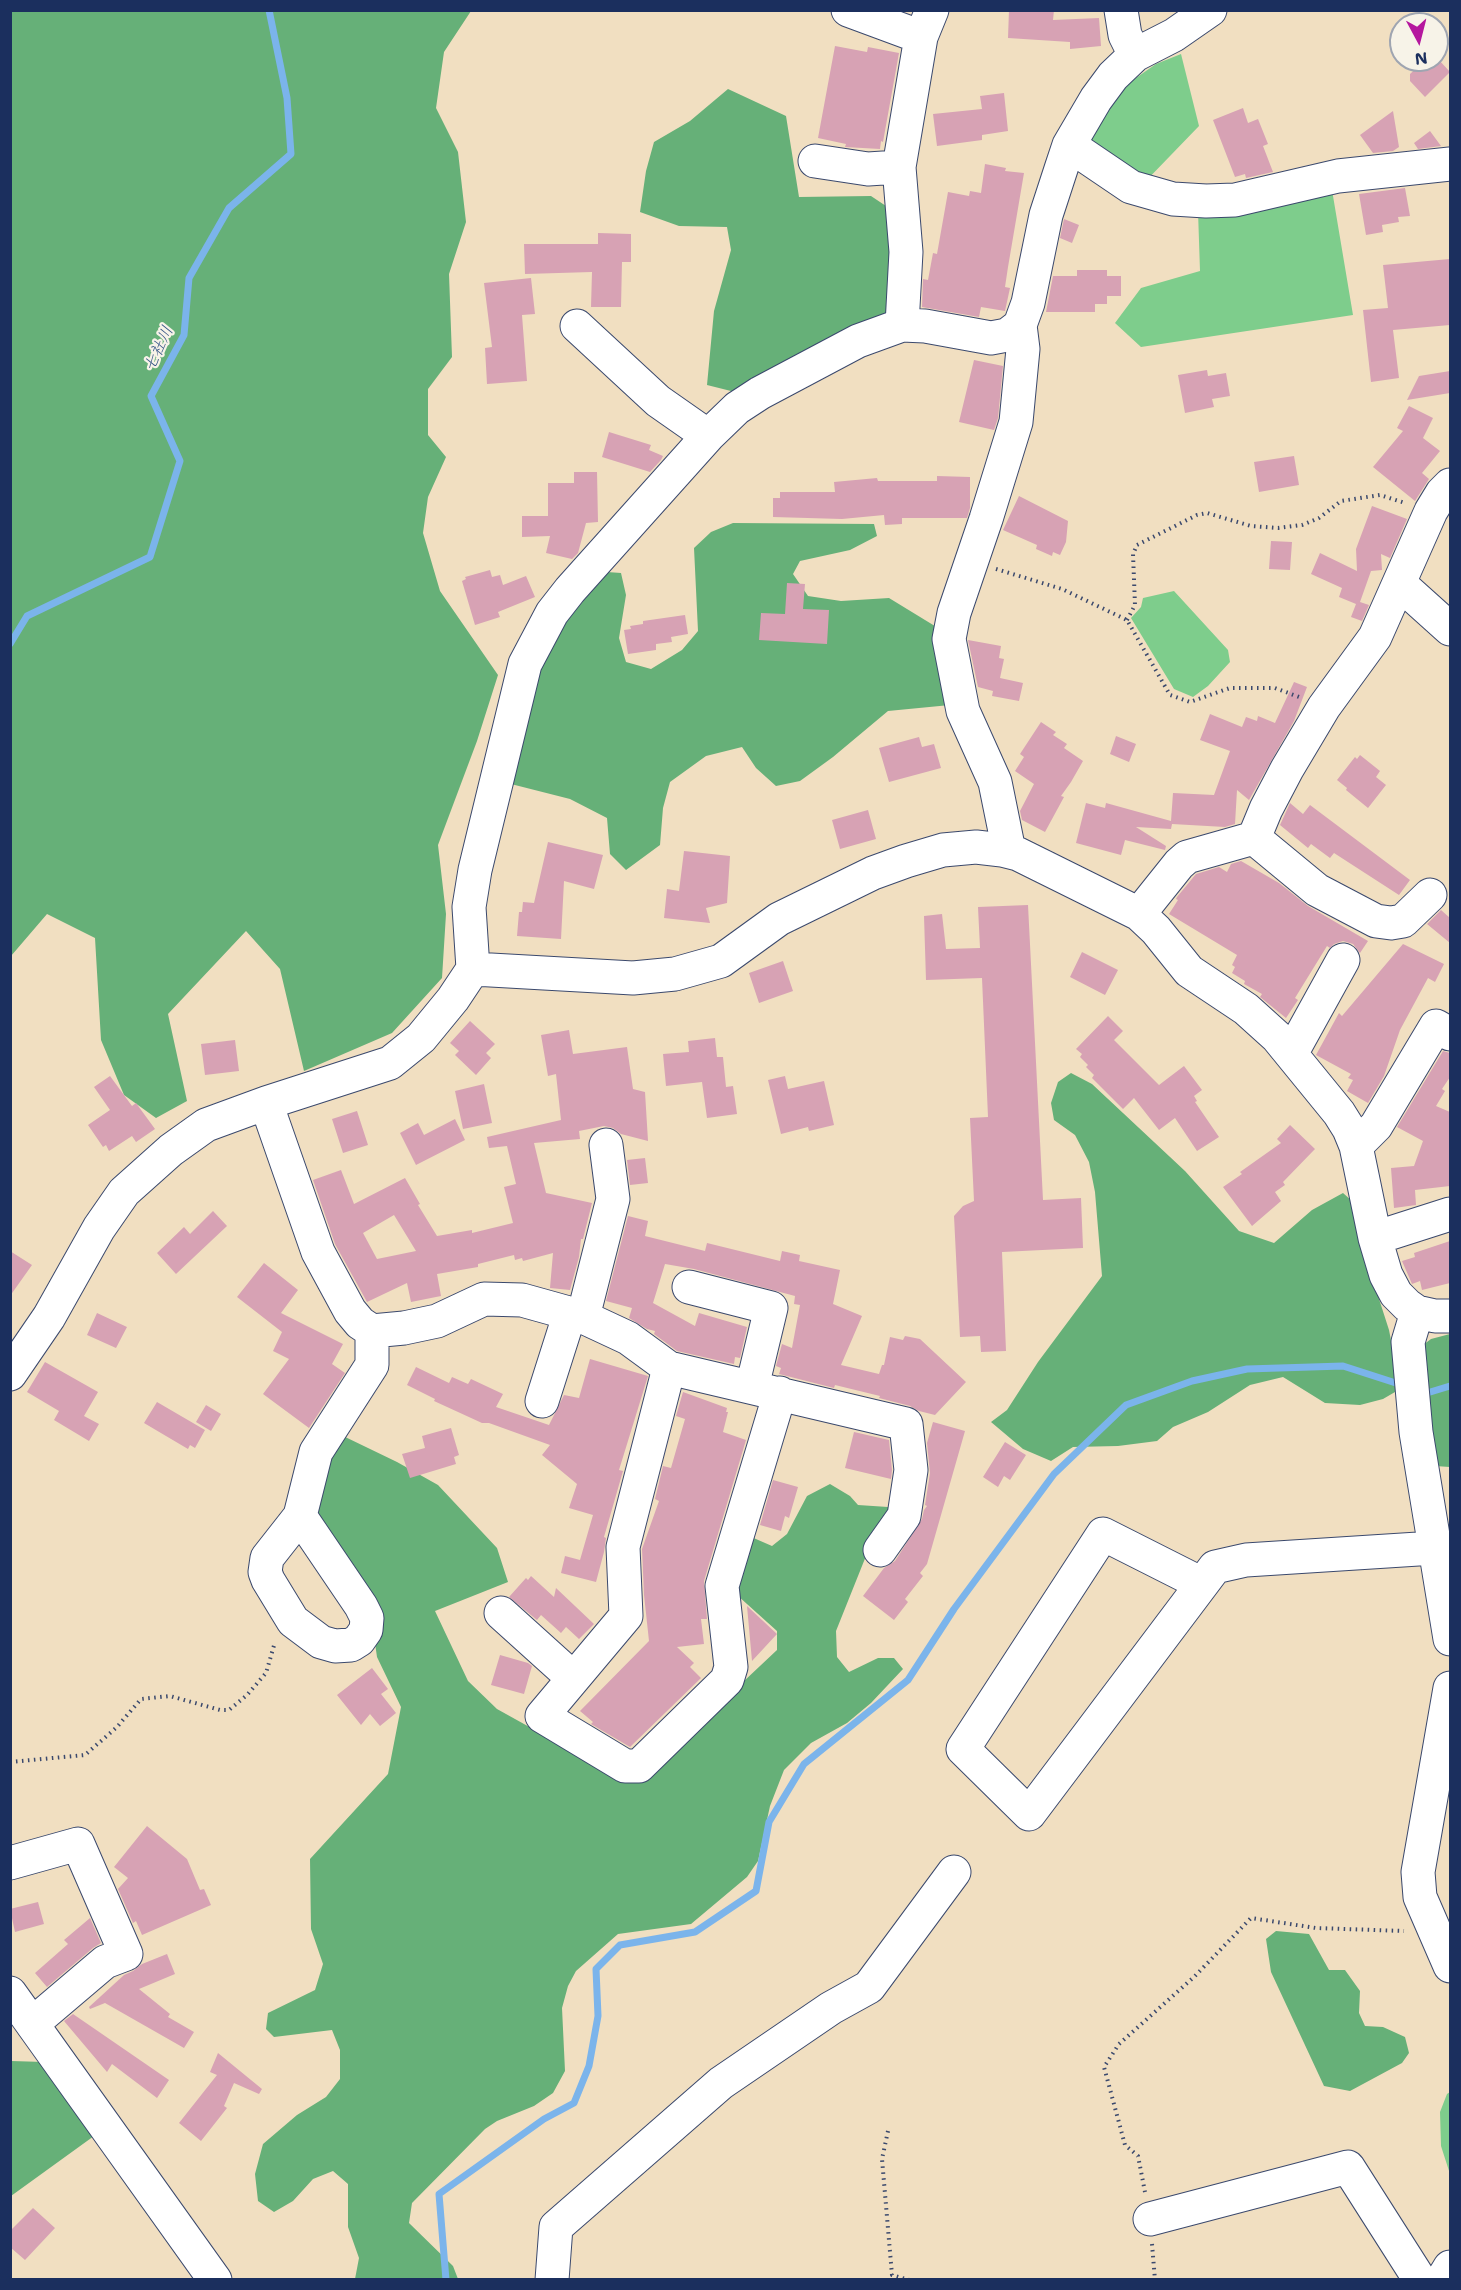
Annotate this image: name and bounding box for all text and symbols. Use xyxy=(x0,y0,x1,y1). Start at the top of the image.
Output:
north arrow xyxy=(1389,12,1449,72)
text: N xyxy=(1413,47,1429,70)
water label: 七社川 xyxy=(140,323,178,375)

